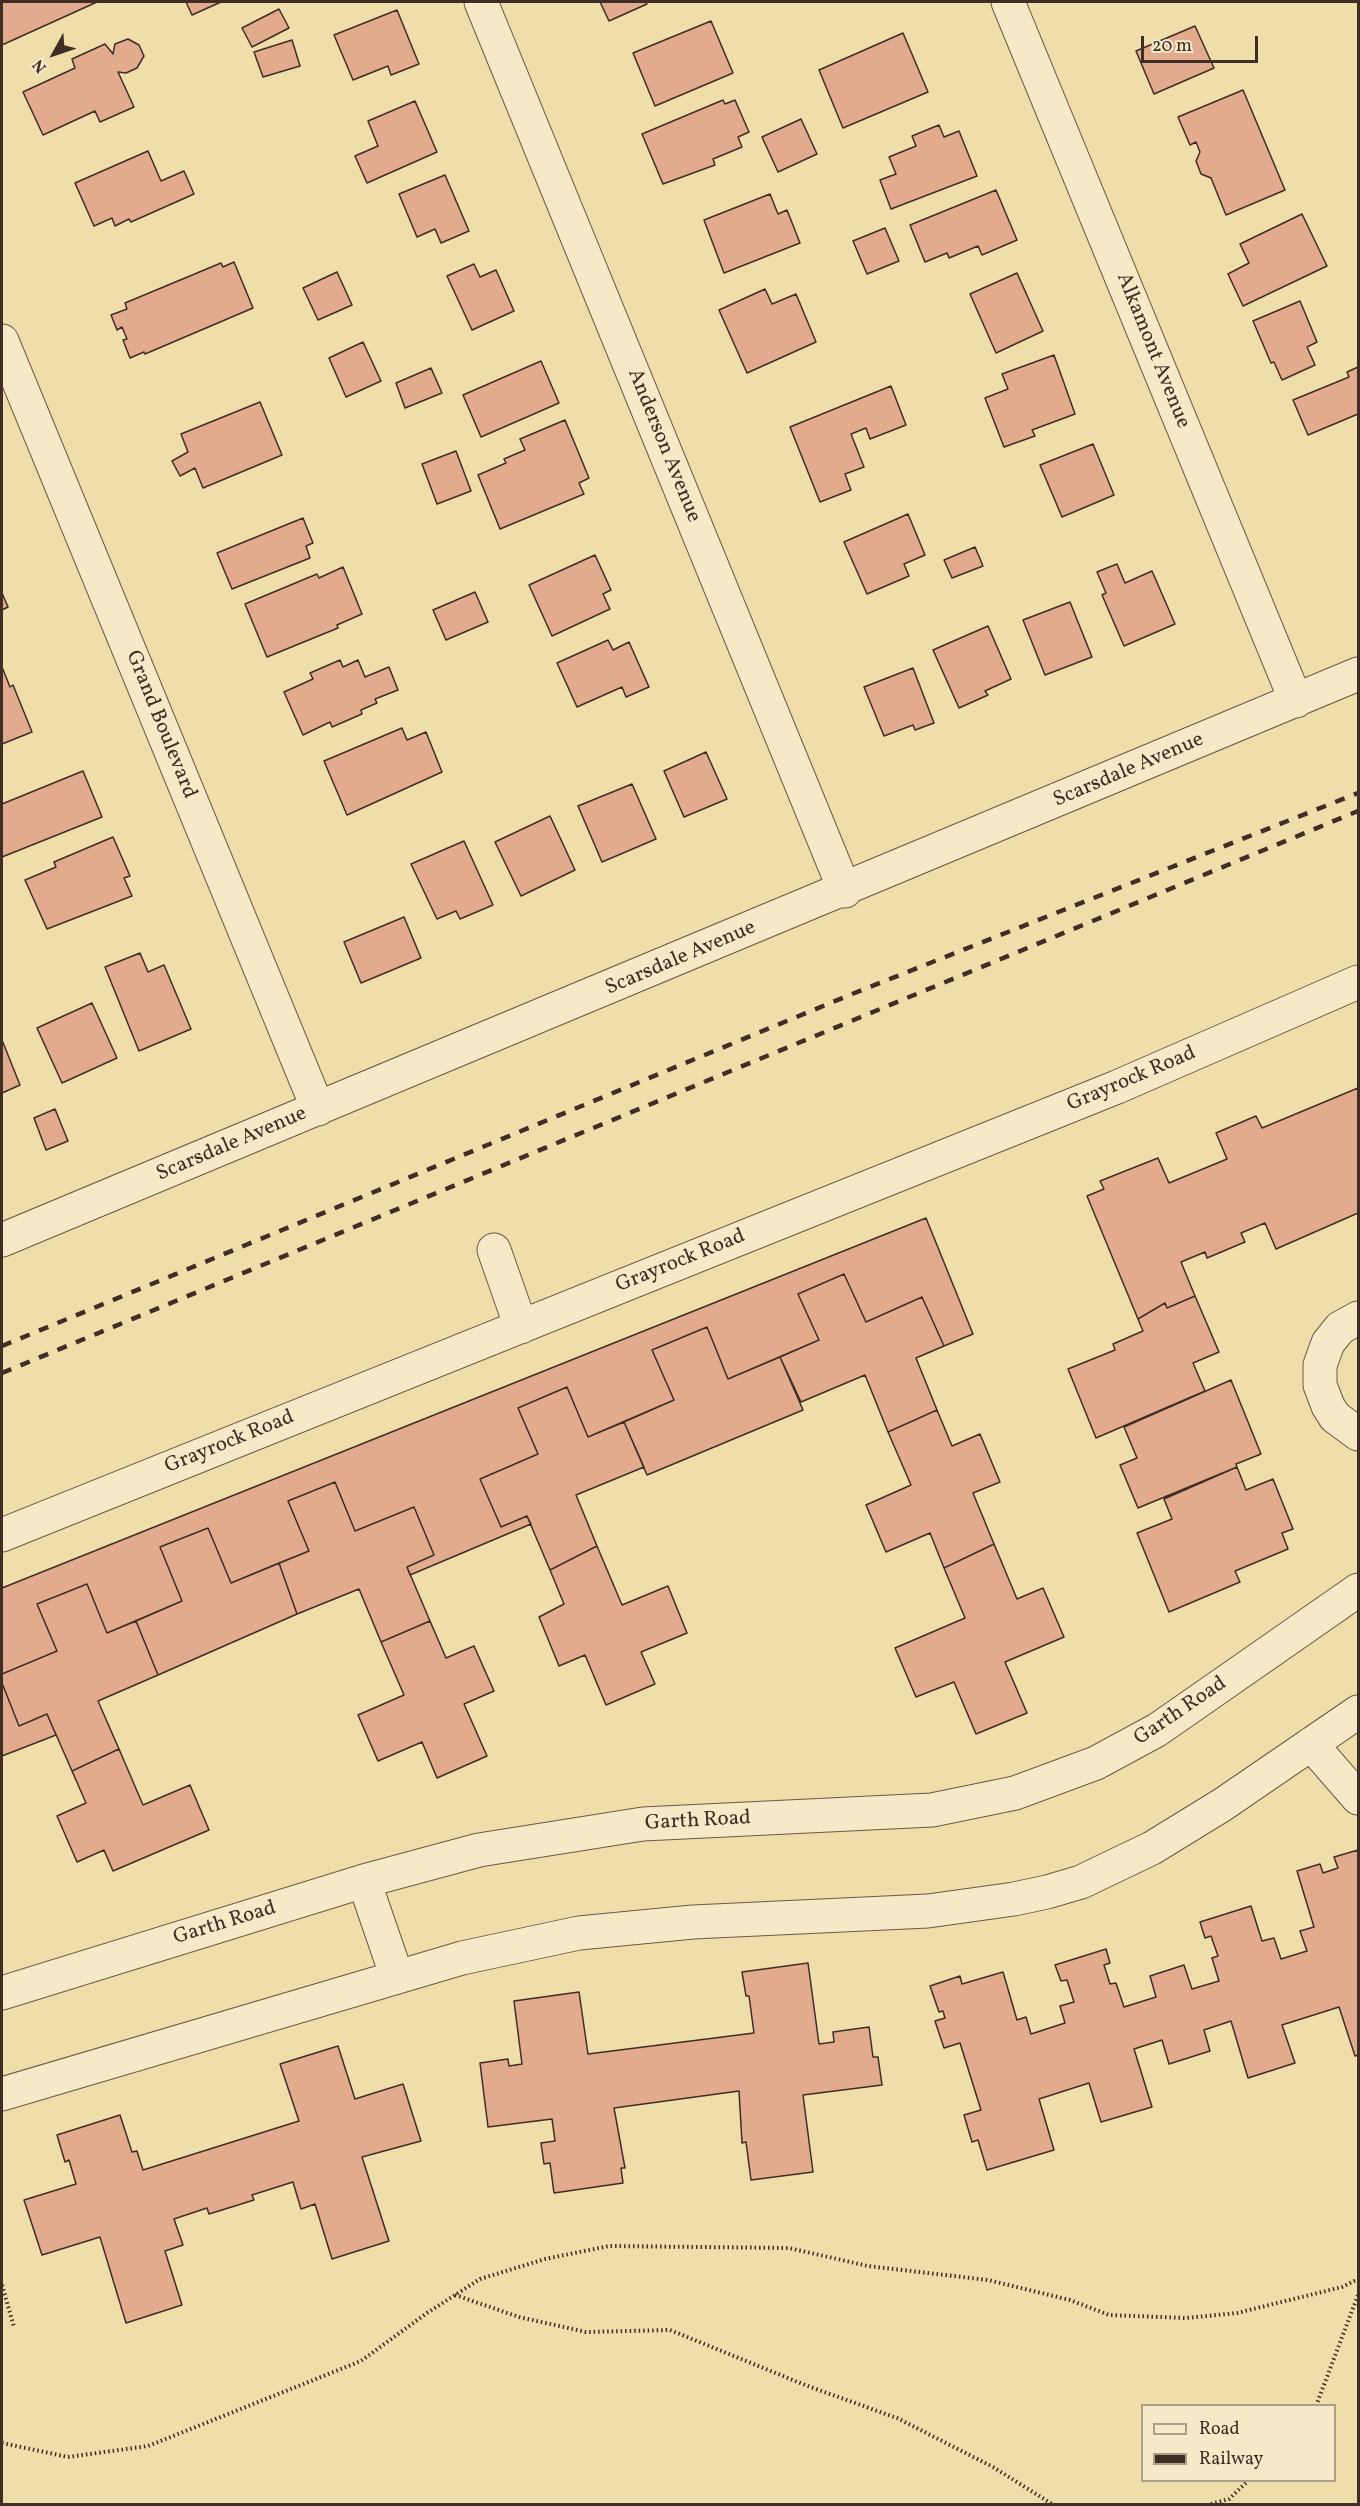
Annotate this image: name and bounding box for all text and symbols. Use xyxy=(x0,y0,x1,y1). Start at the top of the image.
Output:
north arrow xyxy=(24,24,84,84)
scale bar xyxy=(1144,24,1261,62)
text: 20 m xyxy=(1152,34,1192,59)
text: N xyxy=(28,54,52,77)
street label: Alkamont Avenue xyxy=(1109,270,1195,432)
street label: Anderson Avenue xyxy=(621,365,705,527)
street label: Grand Boulevard xyxy=(119,647,201,803)
street label: Scarsdale Avenue xyxy=(1050,728,1208,814)
street label: Scarsdale Avenue xyxy=(602,916,760,1002)
street label: Grayrock Road xyxy=(1064,1042,1200,1118)
street label: Scarsdale Avenue xyxy=(153,1102,311,1188)
street label: Grayrock Road xyxy=(613,1225,749,1299)
street label: Grayrock Road xyxy=(162,1406,298,1480)
street label: Garth Road xyxy=(1130,1672,1232,1752)
street label: Garth Road xyxy=(644,1807,752,1837)
street label: Garth Road xyxy=(171,1896,279,1952)
legend xyxy=(1141,2404,1336,2482)
text: Road xyxy=(1199,2417,1240,2442)
text: Railway xyxy=(1199,2447,1263,2472)

